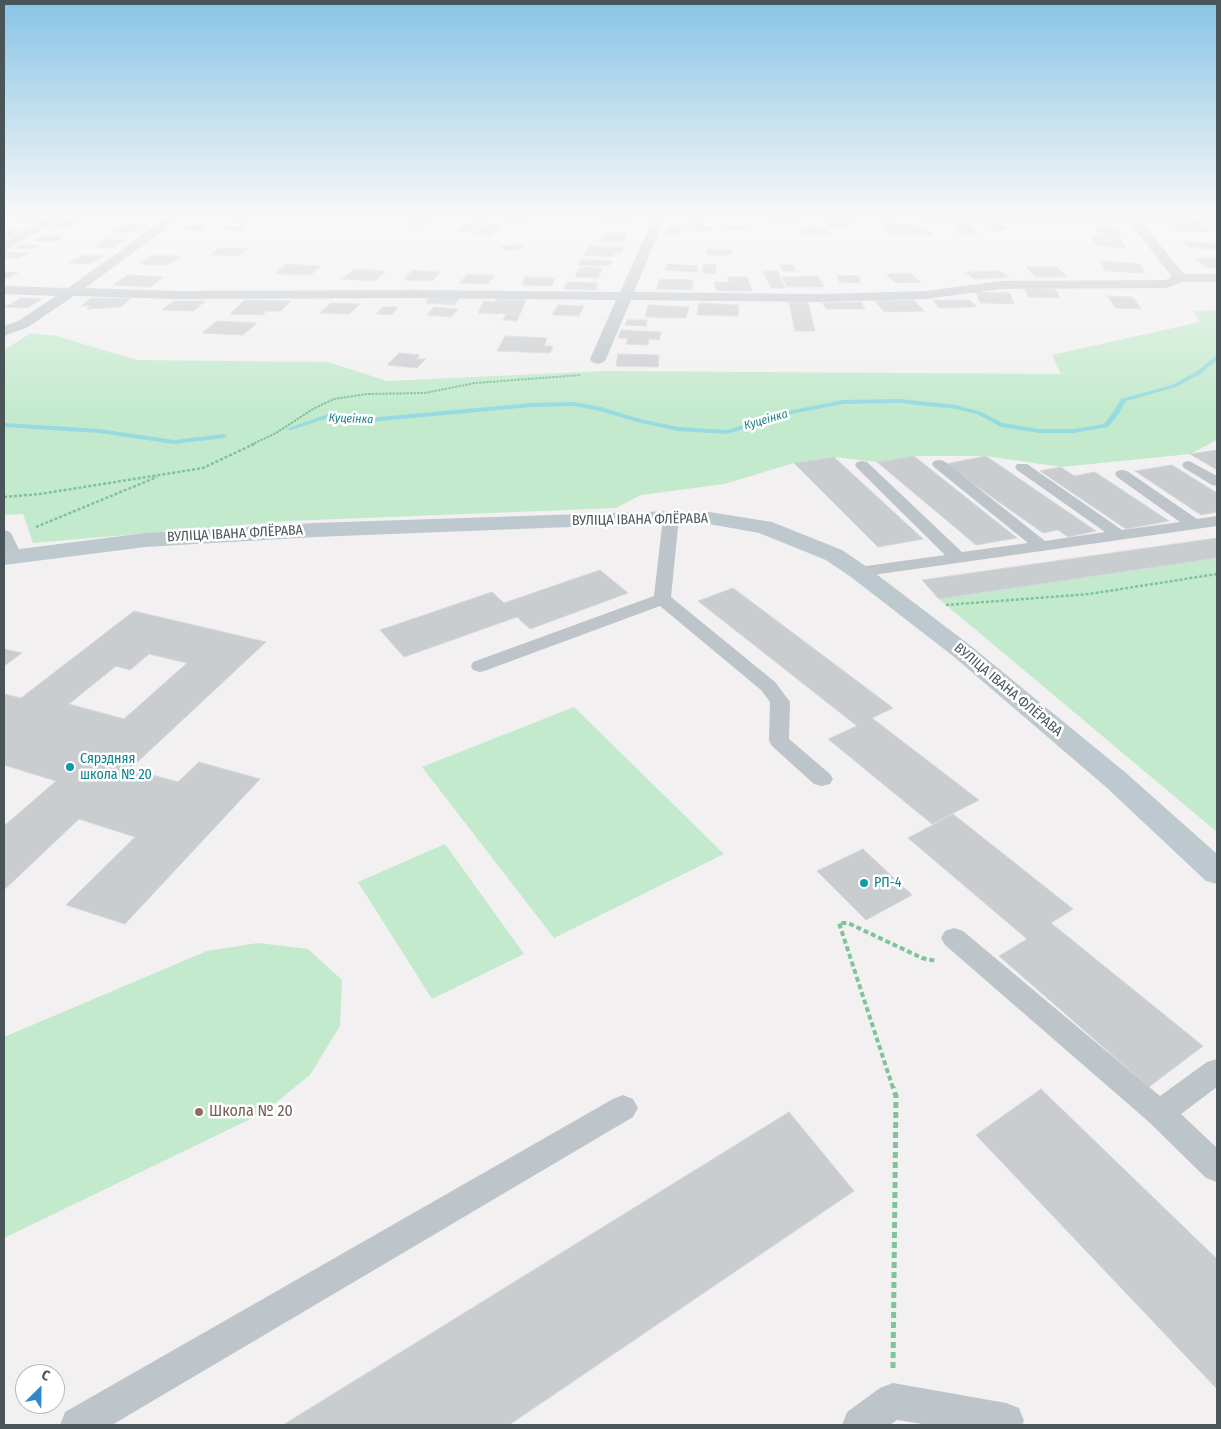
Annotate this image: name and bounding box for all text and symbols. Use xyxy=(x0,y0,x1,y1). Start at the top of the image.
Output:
water label: Куцеінка xyxy=(742,407,790,433)
water label: Куцеінка xyxy=(328,411,374,427)
street label: ВУЛІЦА ІВАНА ФЛЁРАВА xyxy=(572,510,708,530)
street label: ВУЛІЦА ІВАНА ФЛЁРАВА xyxy=(167,522,303,546)
street label: ВУЛІЦА ІВАНА ФЛЁРАВА xyxy=(950,640,1066,740)
place label: Сярэдняя школа № 20 xyxy=(80,751,152,784)
marker: Сярэдняя школа № 20 xyxy=(64,761,76,773)
place label: РП-4 xyxy=(874,875,902,891)
marker: РП-4 xyxy=(858,877,870,889)
place label: Школа № 20 xyxy=(209,1102,293,1122)
marker: Школа № 20 xyxy=(193,1106,205,1118)
north arrow xyxy=(15,1364,65,1414)
text: С xyxy=(39,1366,52,1385)

